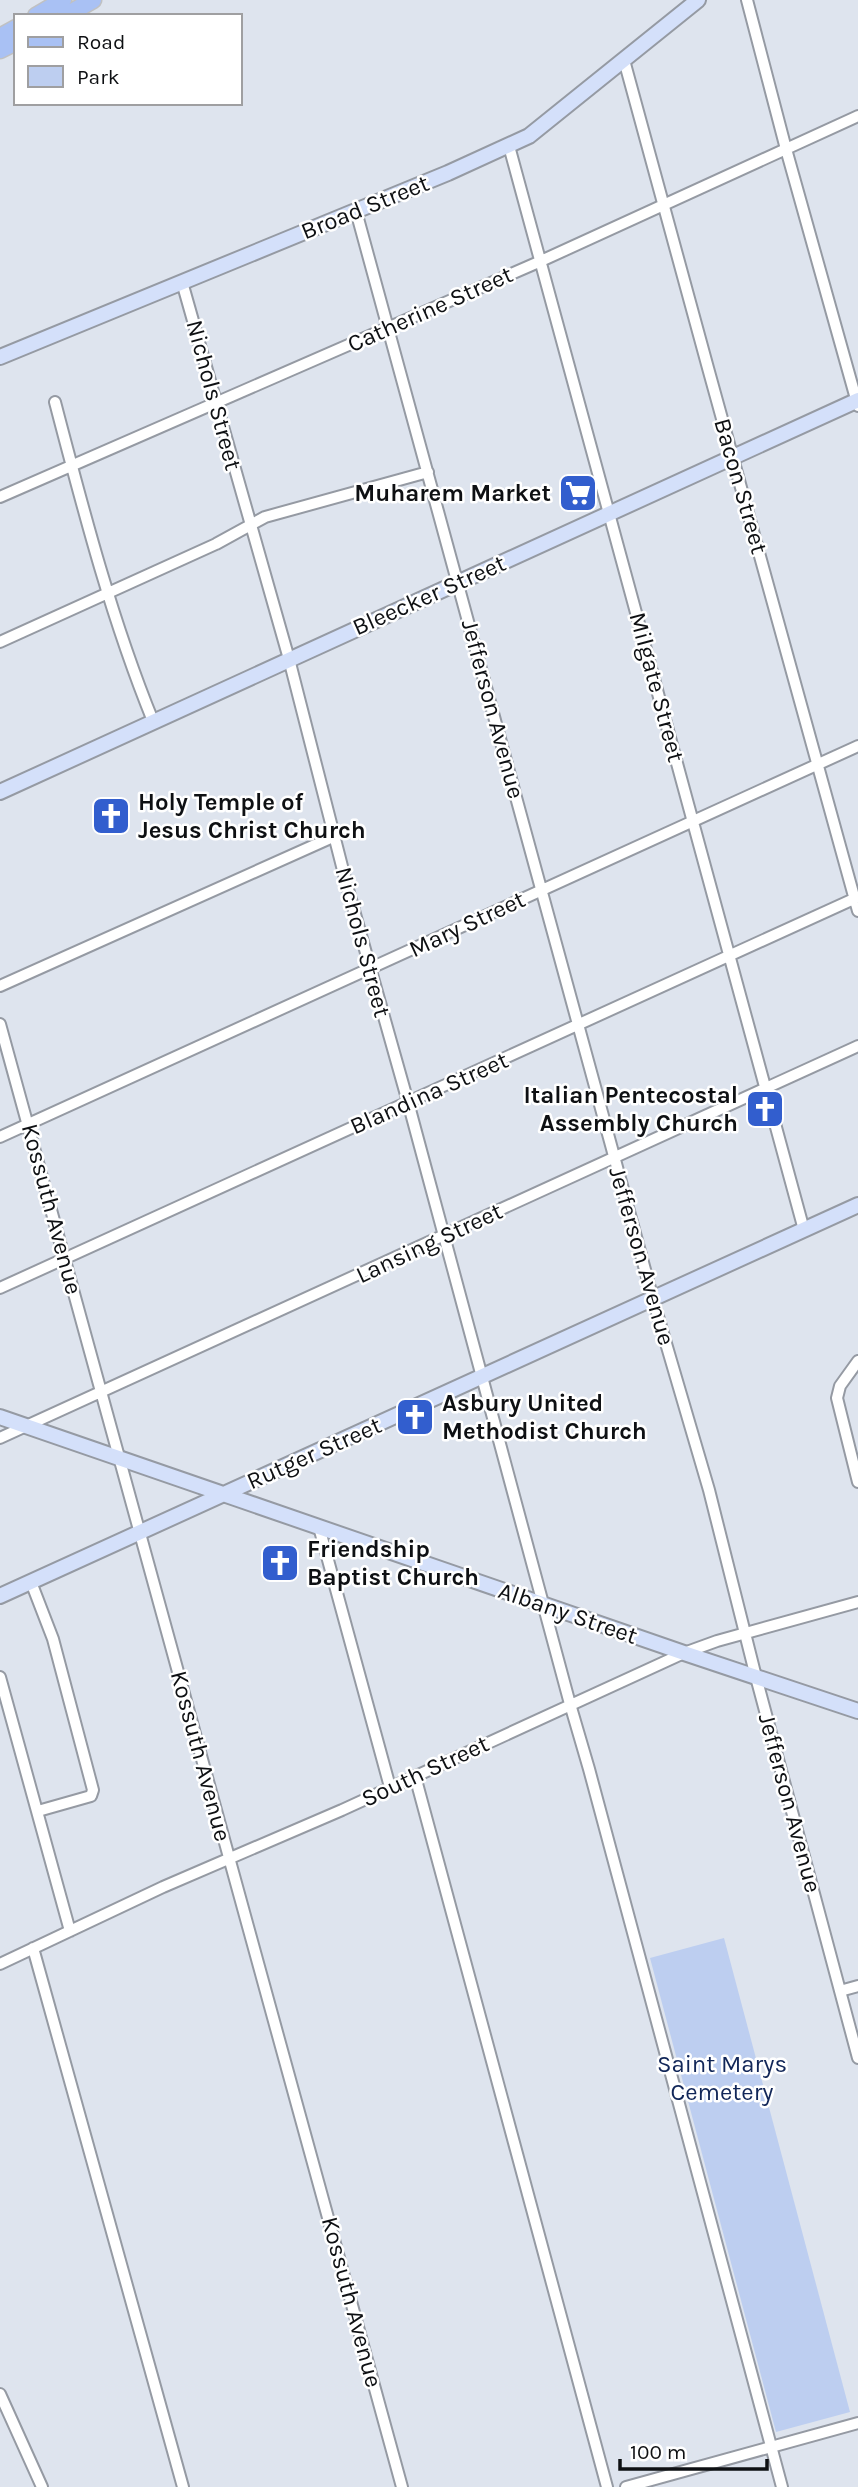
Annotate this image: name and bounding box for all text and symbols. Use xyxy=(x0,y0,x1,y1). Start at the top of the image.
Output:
legend xyxy=(14,14,242,105)
text: Road xyxy=(77,30,125,54)
text: Park xyxy=(77,65,120,89)
street label: Broad Street xyxy=(297,169,433,245)
street label: Catherine Street xyxy=(343,260,517,358)
street label: Nichols Street xyxy=(180,317,248,473)
street label: Bacon Street xyxy=(708,415,774,557)
supermarket icon: Muharem Market xyxy=(557,472,599,514)
place label: Muharem Market xyxy=(354,479,551,507)
street label: Bleecker Street xyxy=(348,549,510,641)
street label: Milgate Street xyxy=(624,609,690,765)
street label: Jefferson Avenue xyxy=(456,616,530,802)
place label: Holy Temple of Jesus Christ Church xyxy=(138,788,366,844)
church icon: Holy Temple of Jesus Christ Church xyxy=(90,795,132,837)
street label: Nichols Street xyxy=(329,864,397,1020)
street label: Mary Street xyxy=(404,885,530,963)
street label: Blandina Street xyxy=(346,1046,512,1140)
place label: Italian Pentecostal Assembly Church xyxy=(523,1081,738,1137)
church icon: Italian Pentecostal Assembly Church xyxy=(744,1088,786,1130)
street label: Kossuth Avenue xyxy=(16,1121,88,1297)
street label: Jefferson Avenue xyxy=(603,1164,681,1348)
street label: Lansing Street xyxy=(351,1197,507,1289)
place label: Asbury United Methodist Church xyxy=(442,1389,647,1445)
church icon: Asbury United Methodist Church xyxy=(394,1396,436,1438)
street label: Rutger Street xyxy=(242,1411,386,1495)
place label: Friendship Baptist Church xyxy=(307,1535,479,1591)
church icon: Friendship Baptist Church xyxy=(259,1542,301,1584)
street label: Albany Street xyxy=(495,1576,641,1650)
street label: Kossuth Avenue xyxy=(165,1668,237,1844)
street label: Jefferson Avenue xyxy=(753,1710,827,1896)
street label: South Street xyxy=(357,1729,493,1813)
park label: Saint Marys Cemetery xyxy=(657,2050,787,2106)
street label: Kossuth Avenue xyxy=(316,2214,388,2390)
scale bar xyxy=(620,2428,767,2472)
text: 100 m xyxy=(630,2440,687,2464)

